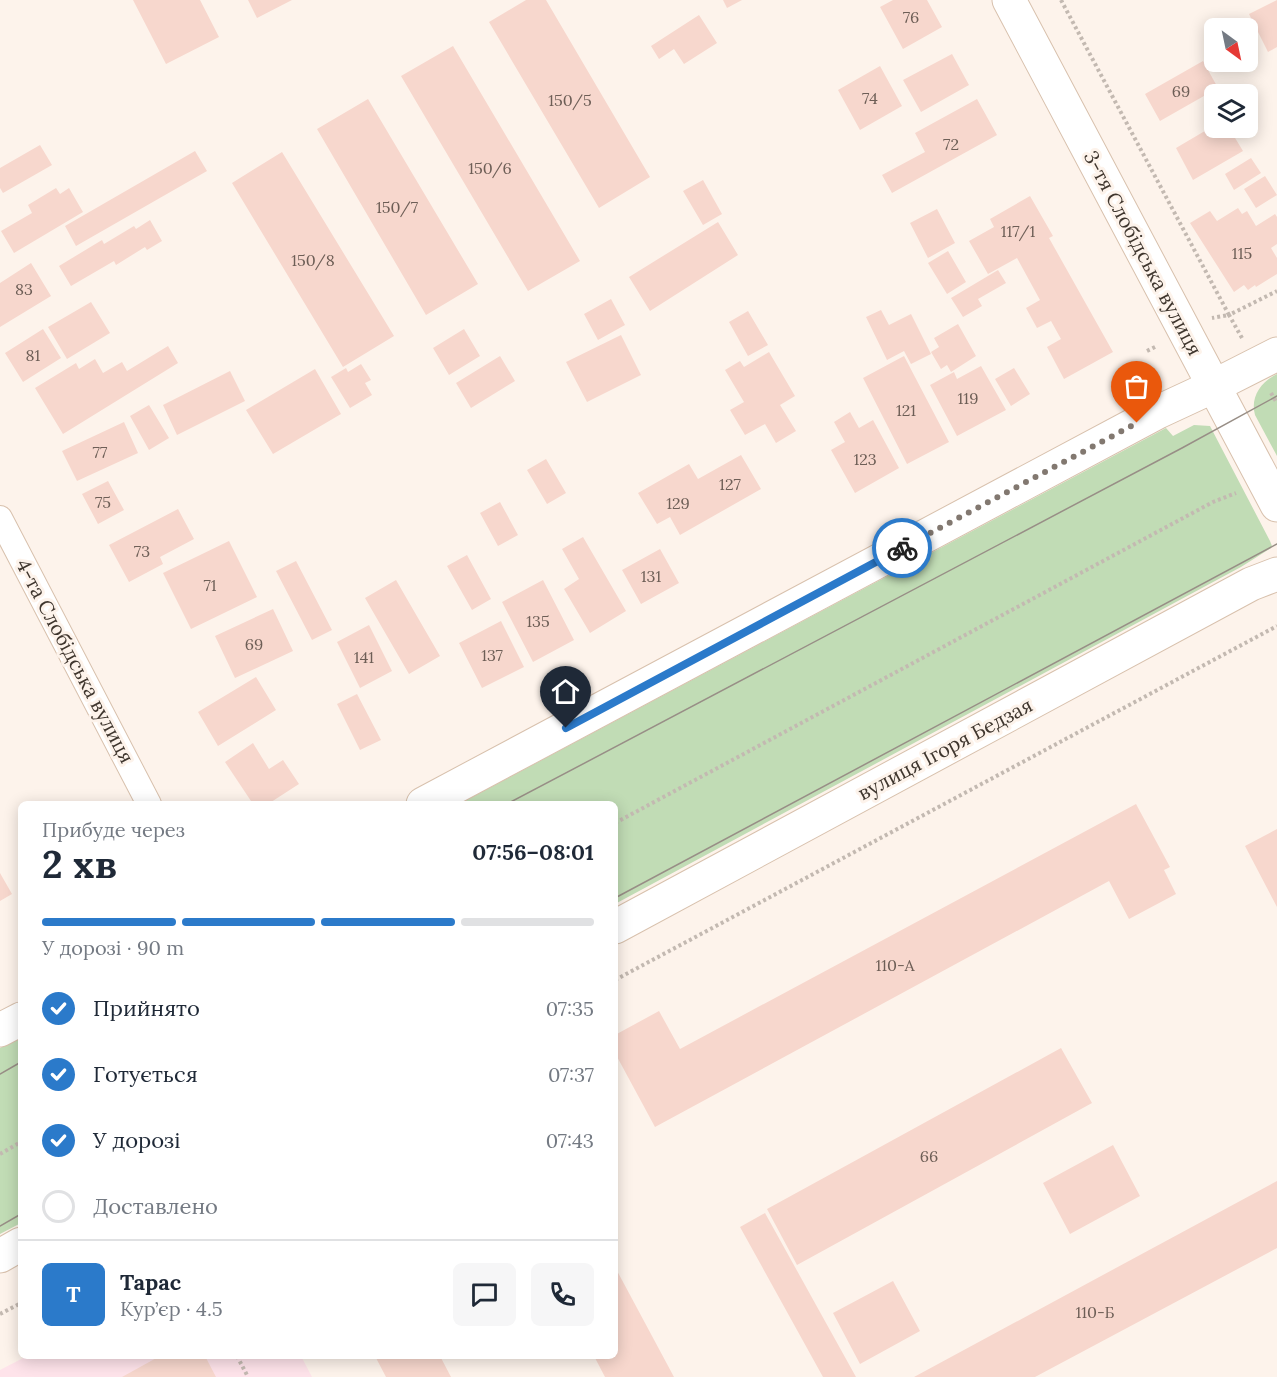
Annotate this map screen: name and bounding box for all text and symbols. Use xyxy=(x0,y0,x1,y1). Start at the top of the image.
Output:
house number: 76 xyxy=(903,7,919,27)
north arrow xyxy=(1204,18,1258,72)
map controls xyxy=(1204,18,1258,138)
house number: 69 xyxy=(1172,81,1190,101)
button: layers xyxy=(1204,84,1258,138)
house number: 74 xyxy=(862,88,878,108)
house number: 150/5 xyxy=(548,90,592,111)
house number: 72 xyxy=(943,134,959,154)
street label: 3-тя Слобідська вулиця xyxy=(1079,146,1208,359)
house number: 150/6 xyxy=(468,158,512,179)
house number: 150/7 xyxy=(376,197,419,218)
house number: 117/1 xyxy=(1001,221,1036,242)
house number: 115 xyxy=(1232,243,1252,263)
house number: 150/8 xyxy=(291,250,335,271)
house number: 83 xyxy=(15,279,33,299)
house number: 81 xyxy=(26,345,41,365)
pin xyxy=(1111,361,1162,423)
icon: bag xyxy=(1120,370,1153,403)
house number: 119 xyxy=(958,388,978,408)
house number: 121 xyxy=(896,400,916,420)
house number: 77 xyxy=(93,442,108,462)
house number: 123 xyxy=(853,449,877,469)
house number: 127 xyxy=(719,474,742,494)
house number: 75 xyxy=(95,492,111,512)
house number: 129 xyxy=(666,493,690,513)
courier xyxy=(872,518,932,578)
icon: bike xyxy=(886,532,919,565)
house number: 73 xyxy=(134,541,150,561)
street label: 4-та Слобідська вулиця xyxy=(11,554,140,767)
house number: 131 xyxy=(641,566,661,586)
house number: 71 xyxy=(203,575,217,595)
house number: 135 xyxy=(526,611,550,631)
house number: 69 xyxy=(245,634,263,654)
house number: 137 xyxy=(481,645,503,665)
house number: 141 xyxy=(354,647,374,667)
pin xyxy=(540,666,591,728)
icon: home xyxy=(549,675,582,708)
street label: вулиця Ігоря Бедзая xyxy=(853,692,1036,805)
text: Прибуде через xyxy=(42,817,185,842)
text: 07:56–08:01 xyxy=(472,838,594,866)
text: 2 хв xyxy=(42,839,117,889)
text: У дорозі · 90 m xyxy=(42,935,184,960)
house number: 110-А xyxy=(875,955,916,975)
icon: check xyxy=(42,992,75,1025)
text: Прийнято xyxy=(93,994,200,1022)
text: 07:35 xyxy=(546,996,594,1021)
icon: check xyxy=(42,1058,75,1091)
text: Готується xyxy=(93,1060,198,1088)
text: 07:37 xyxy=(548,1062,594,1087)
icon: check xyxy=(42,1124,75,1157)
text: У дорозі xyxy=(93,1126,180,1154)
text: 07:43 xyxy=(546,1128,594,1153)
house number: 66 xyxy=(920,1146,938,1166)
text: Доставлено xyxy=(93,1192,218,1220)
button: chat xyxy=(453,1263,516,1326)
button: phone xyxy=(531,1263,594,1326)
text: Тарас xyxy=(120,1268,181,1296)
text: Т xyxy=(66,1280,81,1308)
text: Кур’єр · 4.5 xyxy=(120,1296,223,1321)
house number: 110-Б xyxy=(1075,1302,1115,1322)

